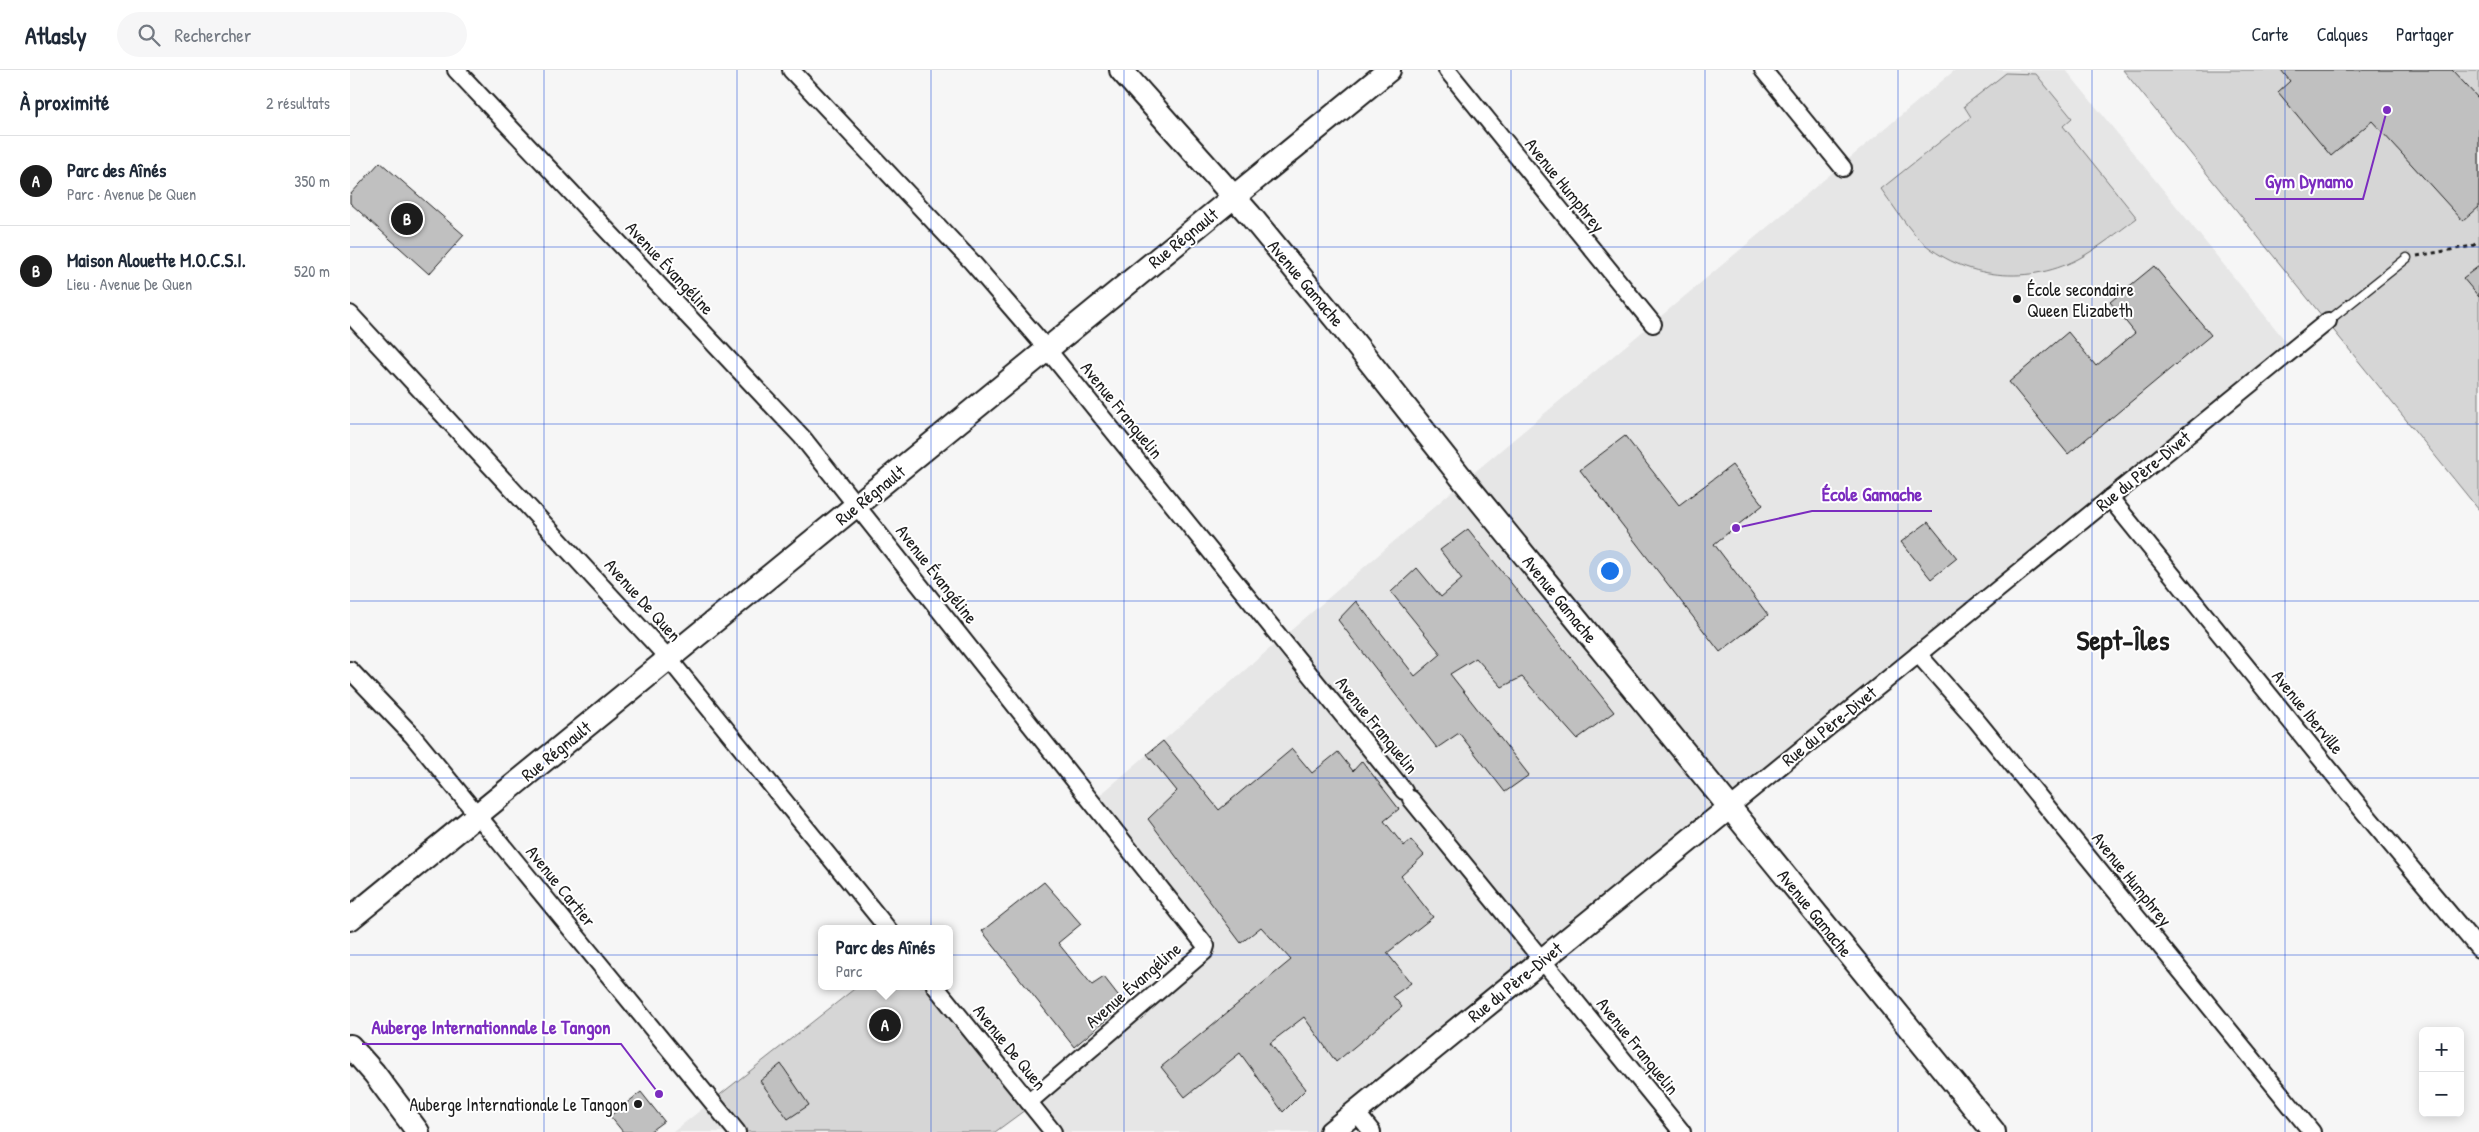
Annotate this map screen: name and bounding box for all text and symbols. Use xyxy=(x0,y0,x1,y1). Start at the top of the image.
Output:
search box xyxy=(117,12,467,57)
text: Atlasly xyxy=(25,19,87,51)
icon: search xyxy=(135,21,163,49)
text: Rechercher xyxy=(175,22,251,48)
text: Carte xyxy=(2251,22,2289,47)
text: Calques xyxy=(2317,22,2368,47)
text: Partager xyxy=(2396,22,2454,47)
text: À proximité xyxy=(20,88,109,117)
text: 2 résultats xyxy=(266,92,330,114)
street label: Avenue Humphrey xyxy=(1519,133,1611,238)
text: Parc des Aînés xyxy=(67,157,166,183)
callout: Gym Dynamo xyxy=(2255,165,2363,199)
text: Gym Dynamo xyxy=(2265,168,2353,195)
text: A xyxy=(32,170,40,192)
text: 350 m xyxy=(294,170,330,192)
text: Parc · Avenue De Quen xyxy=(67,183,196,205)
pin: B xyxy=(391,200,423,238)
street label: Rue Régnault xyxy=(1143,202,1224,274)
street label: Avenue Évangéline xyxy=(620,216,720,320)
street label: Avenue Gamache xyxy=(1262,234,1350,332)
text: Maison Alouette M.O.C.S.I. xyxy=(67,247,246,273)
text: B xyxy=(32,260,40,282)
text: 520 m xyxy=(294,260,330,282)
text: Lieu · Avenue De Quen xyxy=(67,273,192,295)
place label: École secondaire Queen Elizabeth xyxy=(2027,277,2134,323)
marker: École secondaire Queen Elizabeth xyxy=(2011,293,2023,305)
street label: Avenue Franquelin xyxy=(1075,356,1169,464)
street label: Rue du Père-Divet xyxy=(2090,424,2196,517)
street label: Rue Régnault xyxy=(830,459,911,531)
callout: École Gamache xyxy=(1812,477,1932,511)
text: École Gamache xyxy=(1822,481,1923,507)
street label: Avenue Évangéline xyxy=(890,519,984,629)
street label: Avenue Gamache xyxy=(1517,550,1603,648)
street label: Avenue De Quen xyxy=(599,553,687,647)
your location xyxy=(1597,558,1623,584)
district label: Sept-Îles xyxy=(2077,621,2170,660)
street label: Avenue Iberville xyxy=(2266,665,2350,759)
street label: Avenue Franquelin xyxy=(1330,671,1424,779)
street label: Rue du Père-Divet xyxy=(1776,679,1882,772)
street label: Rue Régnault xyxy=(516,715,597,787)
street label: Avenue Humphrey xyxy=(2086,827,2178,932)
street label: Avenue Cartier xyxy=(520,840,602,932)
street label: Avenue Gamache xyxy=(1772,864,1858,962)
popup xyxy=(818,925,953,990)
text: Parc des Aînés xyxy=(836,934,935,960)
street label: Rue du Père-Divet xyxy=(1462,935,1568,1028)
street label: Avenue Évangéline xyxy=(1080,936,1186,1034)
text: Parc xyxy=(836,960,862,982)
street label: Avenue Franquelin xyxy=(1591,992,1685,1100)
street label: Avenue De Quen xyxy=(968,999,1052,1095)
pin: A xyxy=(869,1006,901,1044)
callout: Auberge Internationnale Le Tangon xyxy=(362,1010,621,1044)
text: Auberge Internationnale Le Tangon xyxy=(371,1014,611,1041)
map controls xyxy=(2419,1027,2464,1117)
button: + xyxy=(2419,1027,2464,1072)
button: − xyxy=(2419,1072,2464,1117)
place label: Auberge Internationale Le Tangon xyxy=(410,1092,628,1117)
marker: Auberge Internationale Le Tangon xyxy=(632,1098,644,1110)

